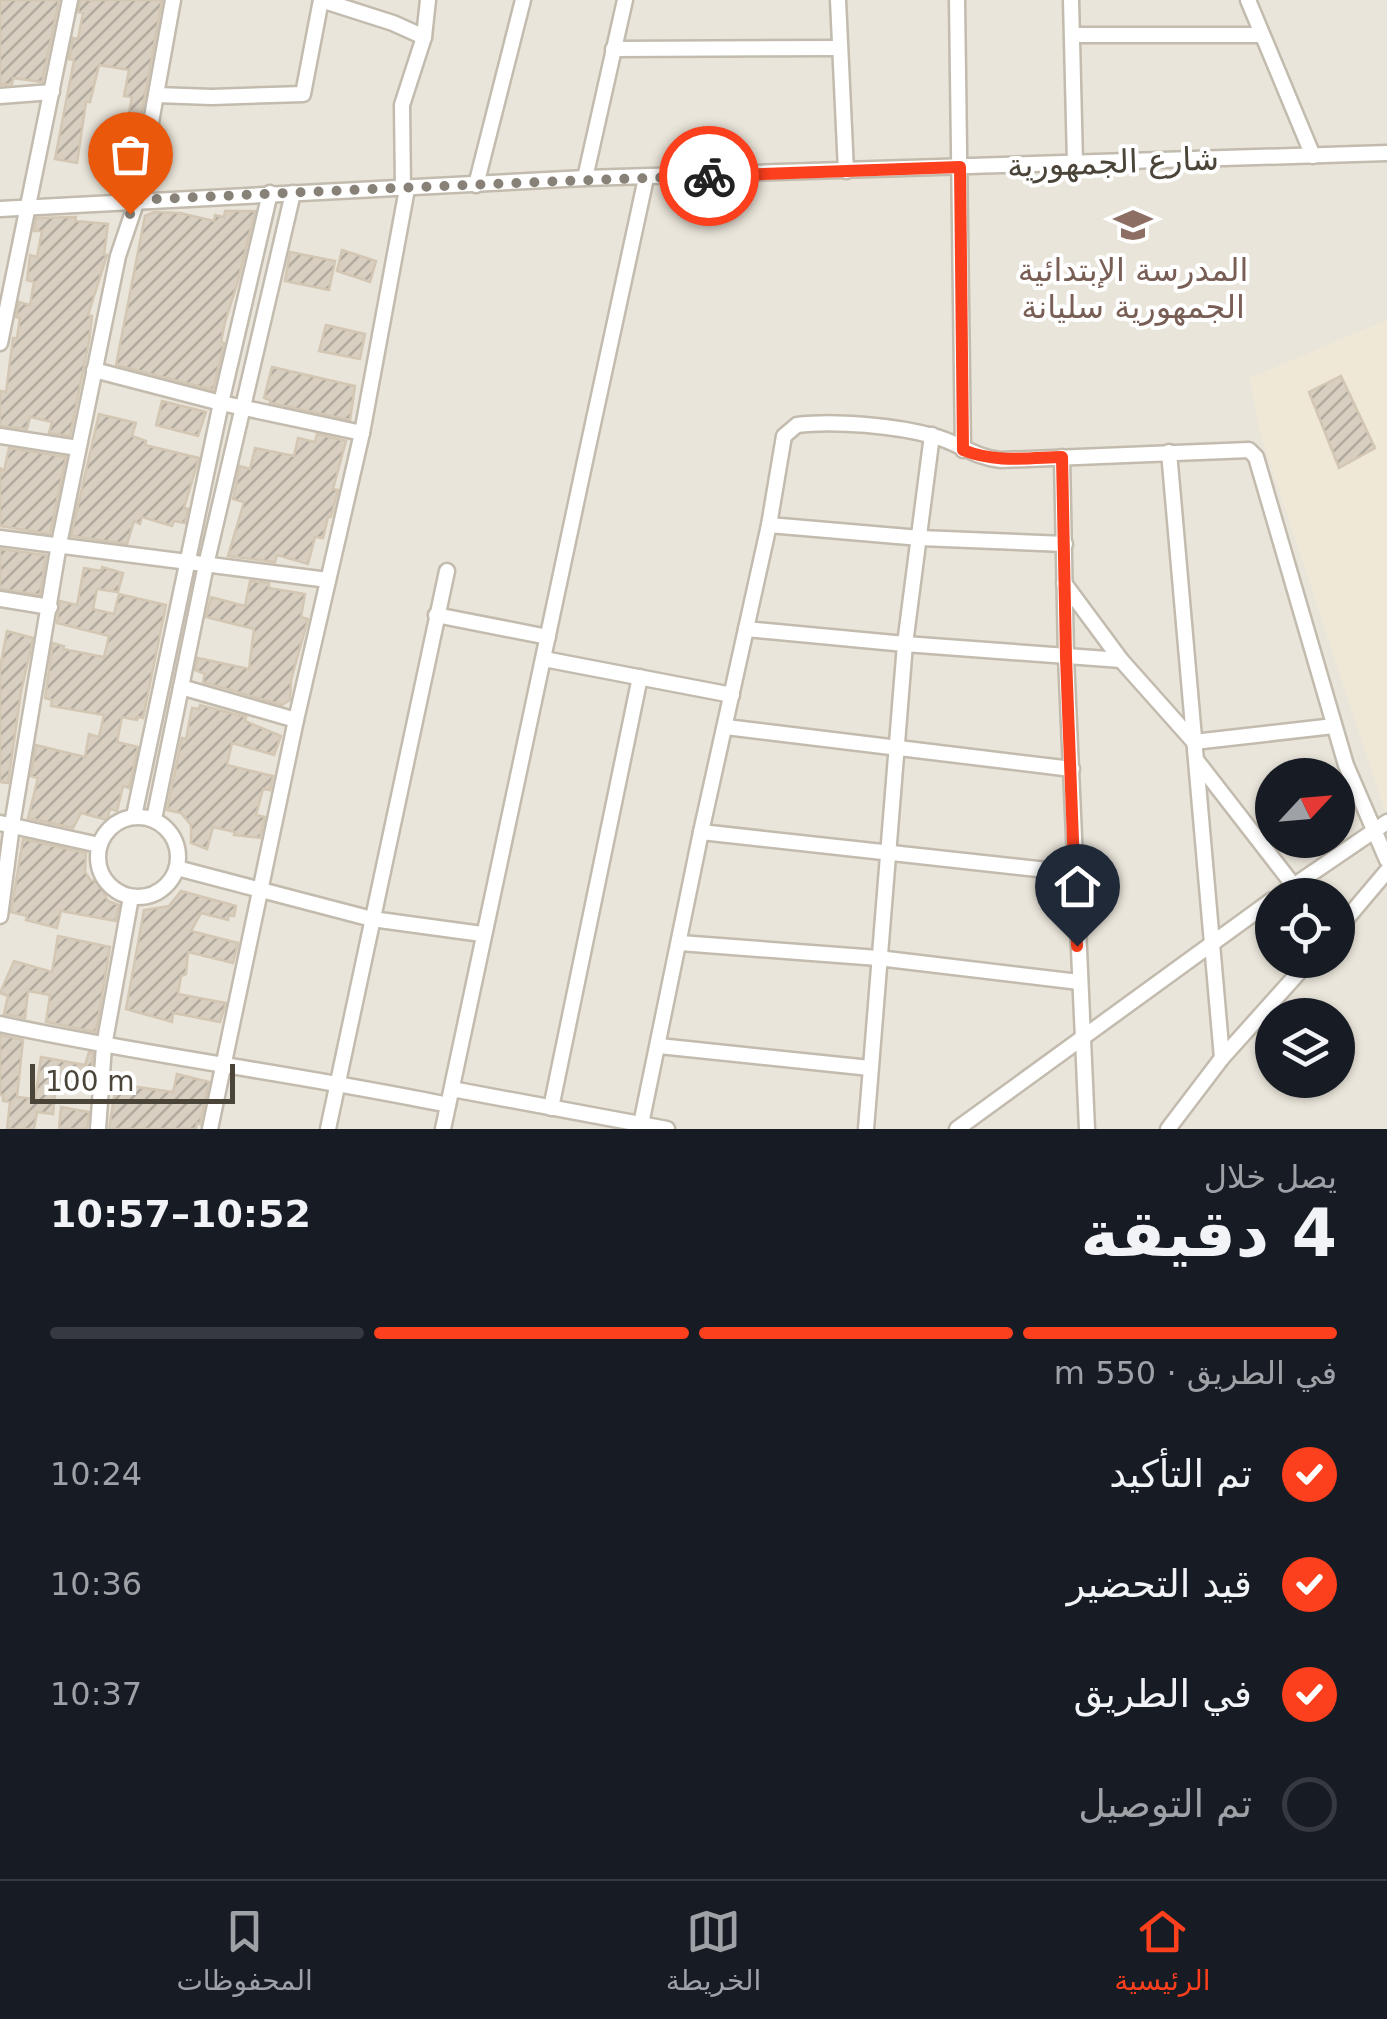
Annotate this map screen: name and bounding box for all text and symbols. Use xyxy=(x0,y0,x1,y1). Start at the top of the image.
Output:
pin xyxy=(88,112,173,215)
courier xyxy=(659,126,759,226)
icon: bag xyxy=(103,127,158,182)
street label: شارع الجمهورية xyxy=(1006,139,1220,185)
icon: bike xyxy=(682,149,737,204)
school or university icon: المدرسة الإبتدائية الجمهورية سليانة xyxy=(1112,204,1154,246)
place label: المدرسة الإبتدائية الجمهورية سليانة xyxy=(1018,251,1248,326)
north arrow xyxy=(1255,758,1355,858)
map controls xyxy=(1255,758,1355,1098)
pin xyxy=(1035,844,1120,947)
icon: home xyxy=(1050,859,1105,914)
button: locate xyxy=(1255,878,1355,978)
button: layers xyxy=(1255,998,1355,1098)
scale bar xyxy=(30,1059,235,1104)
text: 100 m xyxy=(45,1065,135,1098)
text: يصل خلال xyxy=(1204,1158,1337,1196)
text: 10:52–10:57 xyxy=(50,1192,311,1236)
text: 4 دقيقة xyxy=(1080,1196,1337,1271)
text: في الطريق · 550 m xyxy=(1054,1354,1337,1392)
icon: check xyxy=(1282,1447,1337,1502)
text: تم التأكيد xyxy=(1109,1452,1252,1496)
text: 10:24 xyxy=(50,1455,142,1493)
icon: check xyxy=(1282,1557,1337,1612)
text: قيد التحضير xyxy=(1067,1562,1252,1606)
text: 10:36 xyxy=(50,1565,142,1603)
icon: check xyxy=(1282,1667,1337,1722)
text: في الطريق xyxy=(1074,1672,1252,1716)
text: 10:37 xyxy=(50,1675,142,1713)
text: تم التوصيل xyxy=(1078,1782,1252,1826)
tab: المحفوظات xyxy=(176,1904,313,1997)
tab: الخريطة xyxy=(666,1904,761,1997)
tab: الرئيسية xyxy=(1114,1904,1211,1997)

